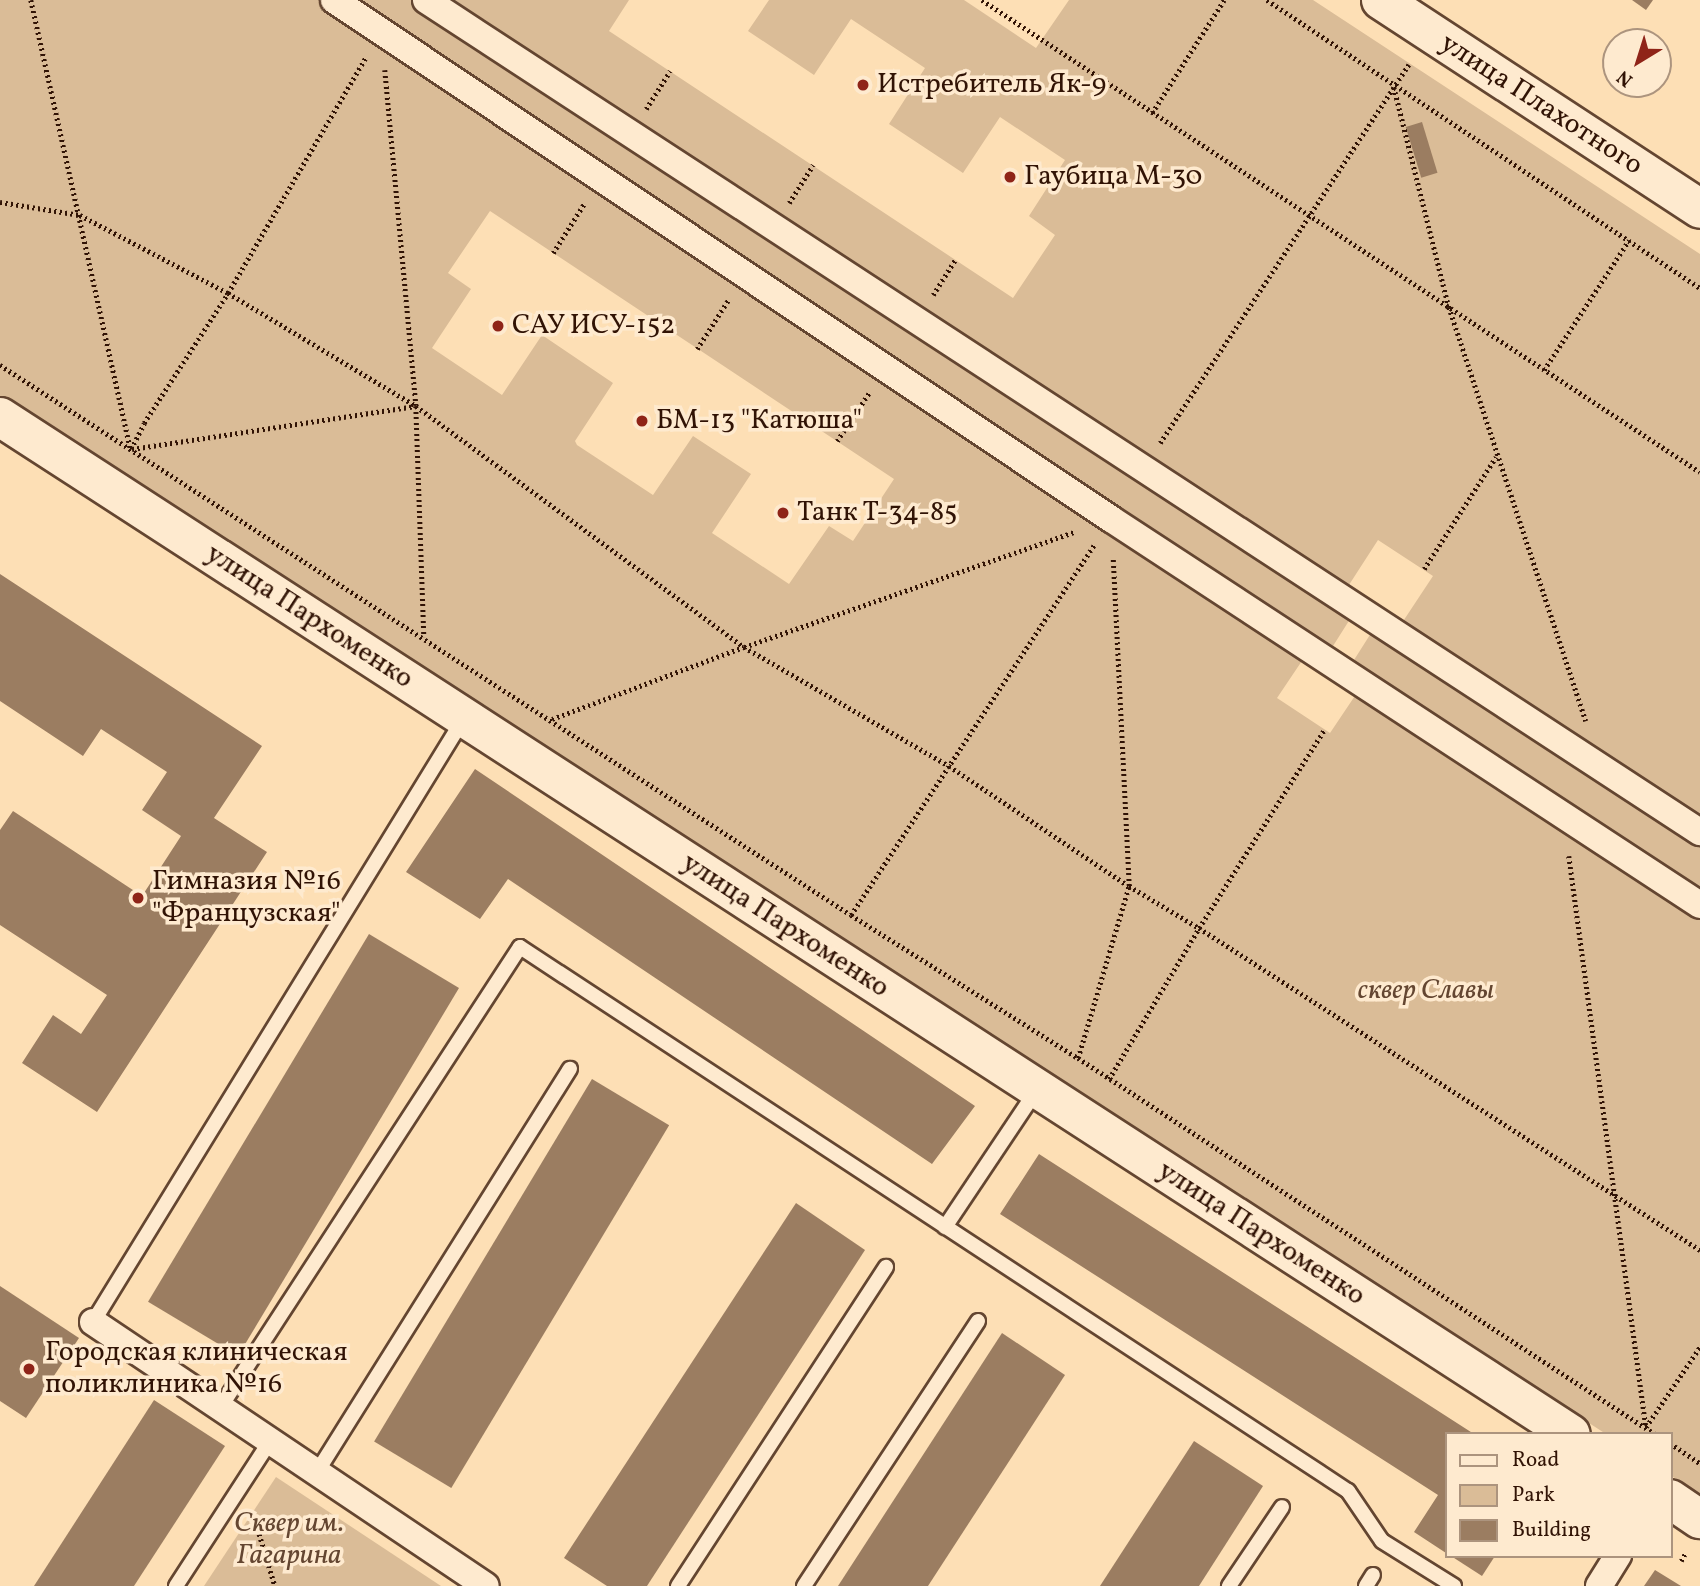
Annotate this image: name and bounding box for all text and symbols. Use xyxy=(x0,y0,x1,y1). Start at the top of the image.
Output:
street label: улица Плахотного xyxy=(1433,27,1649,183)
north arrow xyxy=(1602,28,1672,98)
text: N xyxy=(1612,63,1639,92)
place label: Истребитель Як-9 xyxy=(877,68,1106,102)
marker: Истребитель Як-9 xyxy=(855,77,871,93)
place label: Гаубица М-30 xyxy=(1024,160,1202,194)
marker: Гаубица М-30 xyxy=(1002,169,1018,185)
place label: САУ ИСУ-152 xyxy=(512,309,676,343)
marker: САУ ИСУ-152 xyxy=(490,318,506,334)
place label: БМ-13 "Катюша" xyxy=(656,404,862,438)
marker: БМ-13 "Катюша" xyxy=(634,413,650,429)
place label: Танк Т-34-85 xyxy=(797,496,958,530)
marker: Танк Т-34-85 xyxy=(775,505,791,521)
street label: улица Пархоменко xyxy=(199,537,419,697)
street label: улица Пархоменко xyxy=(675,846,895,1006)
place label: Гимназия №16 "Французская" xyxy=(152,865,341,931)
marker: Гимназия №16 "Французская" xyxy=(130,890,146,906)
park label: сквер Славы xyxy=(1358,974,1494,1008)
street label: улица Пархоменко xyxy=(1151,1154,1371,1314)
place label: Городская клиническая поликлиника №16 xyxy=(45,1336,348,1402)
marker: Городская клиническая поликлиника №16 xyxy=(19,1359,39,1379)
legend xyxy=(1444,1432,1672,1558)
text: Road xyxy=(1512,1446,1559,1475)
text: Park xyxy=(1512,1481,1555,1510)
park label: Сквер им. Гагарина xyxy=(234,1507,344,1573)
text: Building xyxy=(1512,1516,1591,1545)

